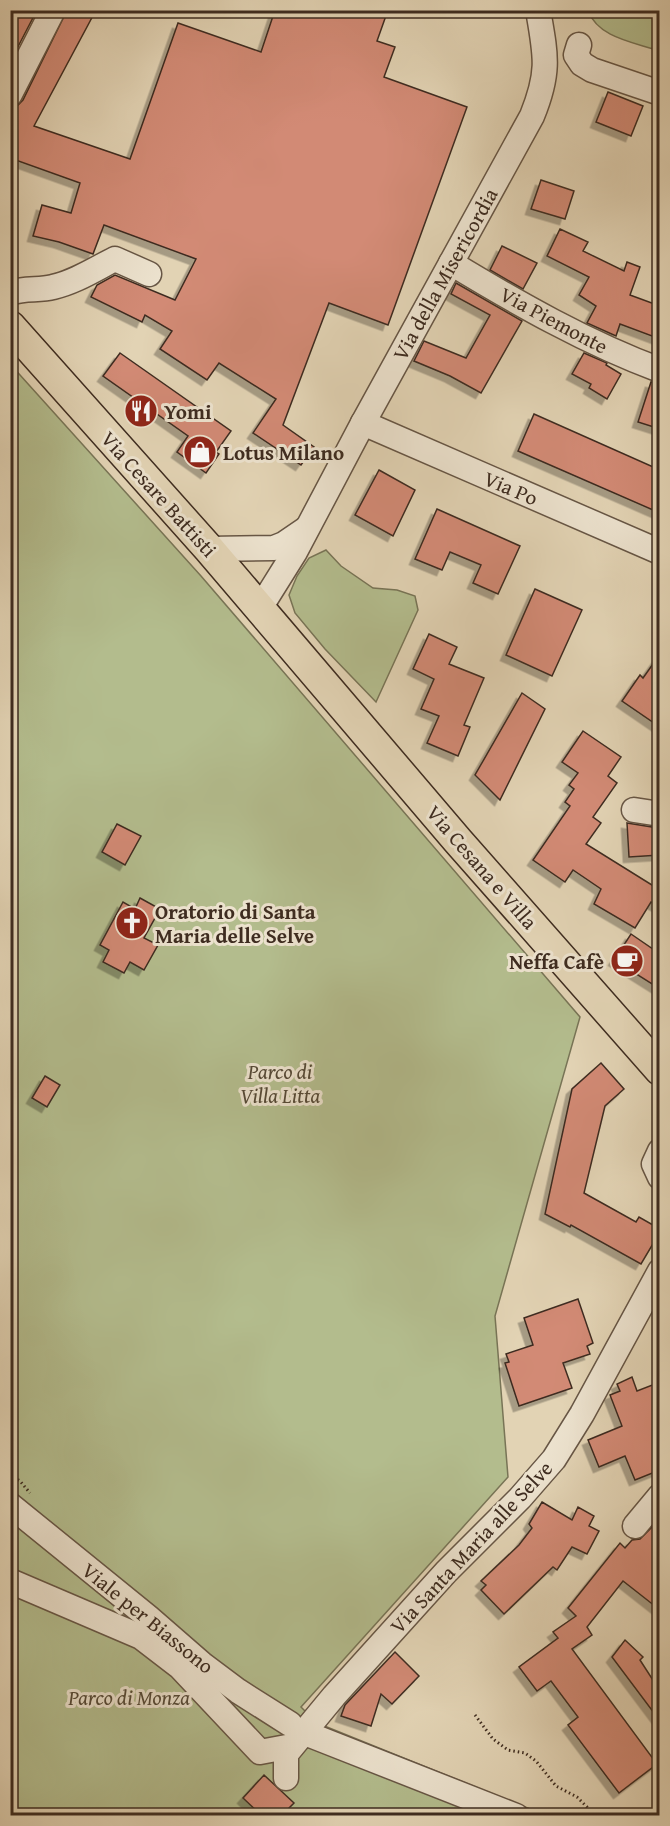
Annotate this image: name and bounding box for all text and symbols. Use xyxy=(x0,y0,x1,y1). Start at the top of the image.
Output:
street label: Via della Misericordia xyxy=(385,182,505,366)
street label: Via Piemonte xyxy=(495,279,614,361)
restaurant icon: Yomi xyxy=(123,393,159,429)
place label: Yomi xyxy=(164,396,212,427)
street label: Via Cesare Battisti xyxy=(94,424,224,564)
shop icon: Lotus Milano xyxy=(182,434,218,470)
place label: Lotus Milano xyxy=(223,437,344,468)
street label: Via Po xyxy=(479,463,543,513)
street label: Via Cesana e Villa xyxy=(419,798,545,936)
place label: Oratorio di Santa Maria delle Selve xyxy=(155,896,316,951)
church icon: Oratorio di Santa Maria delle Selve xyxy=(114,905,150,941)
cafe icon: Neffa Cafè xyxy=(609,943,645,979)
place label: Neffa Cafè xyxy=(509,946,604,977)
park label: Parco di Villa Litta xyxy=(240,1056,320,1111)
street label: Via Santa Maria alle Selve xyxy=(382,1454,560,1640)
street label: Viale per Biassono xyxy=(75,1555,221,1681)
park label: Parco di Monza xyxy=(67,1682,190,1713)

